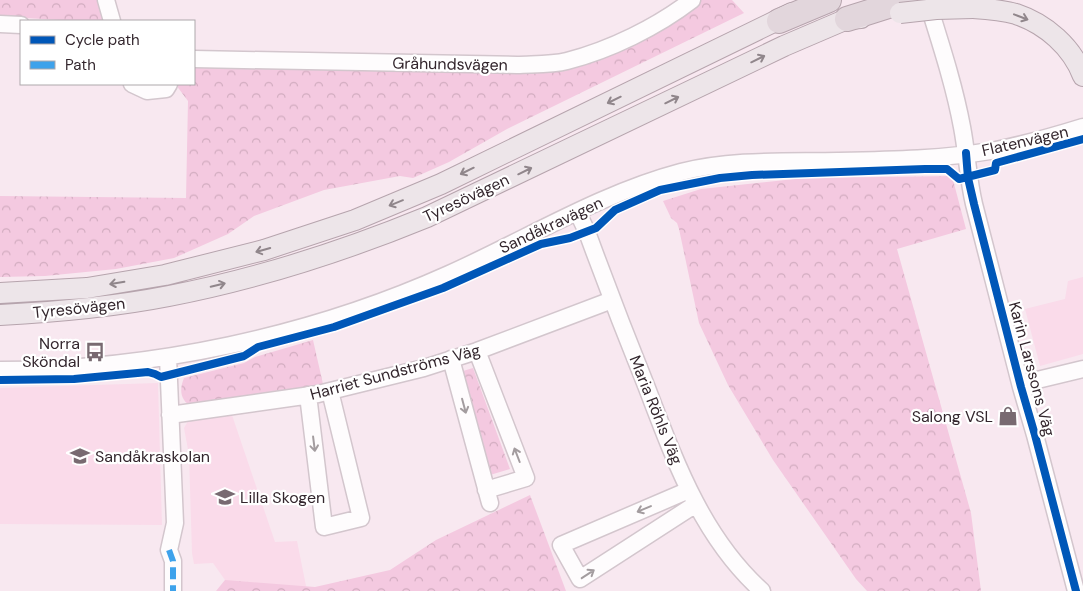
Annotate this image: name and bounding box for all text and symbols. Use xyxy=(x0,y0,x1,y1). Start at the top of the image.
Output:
one-way arrow xyxy=(1013,12,1028,22)
legend xyxy=(20,20,195,85)
text: Cycle path xyxy=(65,30,140,50)
street label: Gråhundsvägen xyxy=(392,52,508,76)
one-way arrow xyxy=(750,54,765,63)
text: Path xyxy=(65,55,96,75)
one-way arrow xyxy=(664,95,679,105)
one-way arrow xyxy=(607,96,622,105)
street label: Flatenvägen xyxy=(980,121,1070,161)
one-way arrow xyxy=(460,166,475,176)
one-way arrow xyxy=(517,166,532,175)
street label: Tyresövägen xyxy=(420,169,512,227)
street label: Sandåkravägen xyxy=(496,192,606,258)
one-way arrow xyxy=(389,199,404,209)
one-way arrow xyxy=(256,245,272,255)
one-way arrow xyxy=(110,279,126,289)
one-way arrow xyxy=(210,280,226,289)
street label: Tyresövägen xyxy=(32,293,126,323)
street label: Karin Larssons Väg xyxy=(1004,299,1060,439)
place label: Norra Sköndal xyxy=(22,333,80,372)
street label: Harriet Sundströms Väg xyxy=(308,339,482,405)
bus stop icon: Norra Sköndal xyxy=(84,341,106,363)
street label: Maria Röhls Väg xyxy=(625,352,687,468)
one-way arrow xyxy=(460,398,469,414)
shop icon: Salong VSL xyxy=(997,405,1019,427)
place label: Salong VSL xyxy=(912,406,993,427)
one-way arrow xyxy=(309,435,319,451)
school or university icon: Sandåkraskolan xyxy=(69,445,91,467)
place label: Sandåkraskolan xyxy=(95,446,210,467)
one-way arrow xyxy=(512,448,521,463)
school or university icon: Lilla Skogen xyxy=(214,486,236,508)
place label: Lilla Skogen xyxy=(240,487,325,508)
one-way arrow xyxy=(637,506,652,515)
one-way arrow xyxy=(581,569,595,579)

